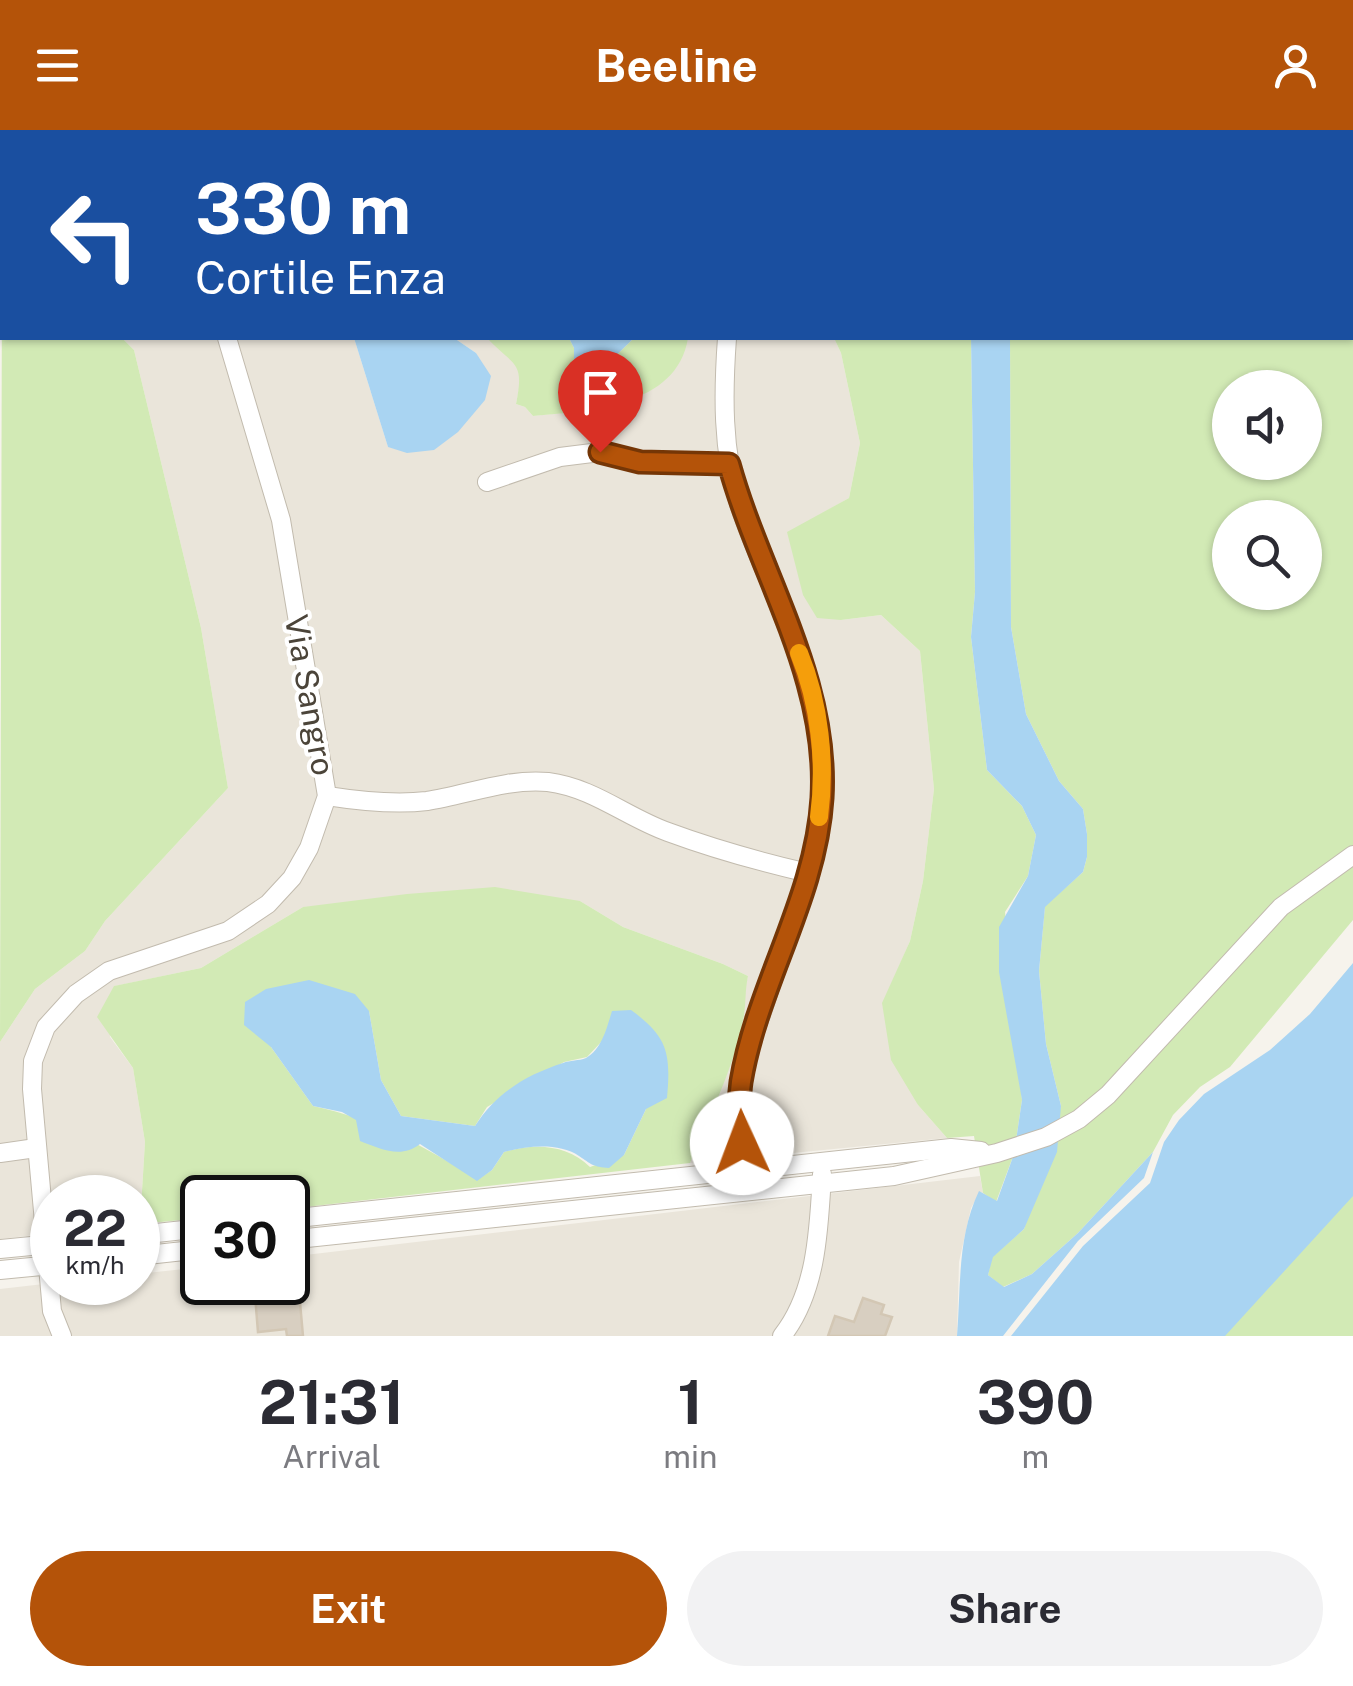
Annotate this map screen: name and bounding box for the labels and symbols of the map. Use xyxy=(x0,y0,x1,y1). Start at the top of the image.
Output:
pin xyxy=(558,350,643,453)
street label: Via Sangro xyxy=(278,612,342,778)
position arrow xyxy=(690,1091,794,1195)
speed limit sign: 30 xyxy=(180,1175,310,1305)

